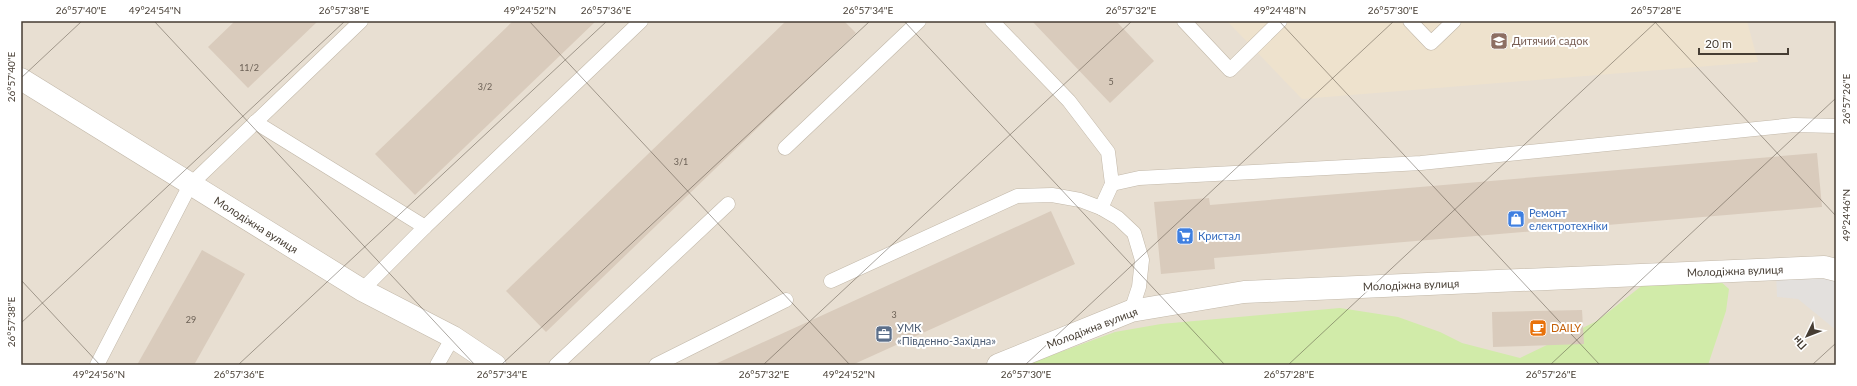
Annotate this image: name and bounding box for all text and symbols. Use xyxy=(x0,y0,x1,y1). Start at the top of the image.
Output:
text: 26°57'40"E xyxy=(56,4,106,16)
text: 49°24'54"N xyxy=(129,4,181,16)
text: 26°57'38"E xyxy=(319,4,369,16)
text: 49°24'52"N xyxy=(504,4,556,16)
text: 26°57'36"E xyxy=(581,4,631,16)
text: 26°57'34"E xyxy=(843,4,893,16)
text: 26°57'32"E xyxy=(1106,4,1156,16)
text: 49°24'48"N xyxy=(1254,4,1306,16)
text: 26°57'30"E xyxy=(1368,4,1418,16)
text: 26°57'28"E xyxy=(1631,4,1681,16)
scale bar xyxy=(1699,30,1788,56)
school or university icon: Дитячий садок xyxy=(1489,31,1509,51)
place label: Дитячий садок xyxy=(1512,34,1588,47)
text: 20 m xyxy=(1705,36,1732,51)
text: 26°57'40"E xyxy=(5,52,17,102)
house number: 11/2 xyxy=(239,62,259,73)
text: 26°57'26"E xyxy=(1840,74,1852,124)
house number: 5 xyxy=(1108,76,1114,87)
house number: 3/2 xyxy=(478,81,492,92)
house number: 3/1 xyxy=(674,156,688,167)
text: 49°24'46"N xyxy=(1840,189,1852,241)
street label: Молодіжна вулиця xyxy=(212,193,301,256)
place label: Ремонт електротехніки xyxy=(1529,206,1608,232)
shop icon: Ремонт електротехніки xyxy=(1506,209,1526,229)
supermarket icon: Кристал xyxy=(1175,226,1195,246)
place label: Кристал xyxy=(1198,229,1240,242)
street label: Молодіжна вулиця xyxy=(1687,262,1783,279)
street label: Молодіжна вулиця xyxy=(1363,276,1459,293)
text: 26°57'38"E xyxy=(5,297,17,347)
street label: Молодіжна вулиця xyxy=(1044,304,1139,351)
house number: 3 xyxy=(891,309,897,320)
house number: 29 xyxy=(186,314,196,325)
north arrow xyxy=(1787,316,1827,356)
cafe icon: DAILY xyxy=(1528,318,1548,338)
place label: УМК «Південно-Західна» xyxy=(897,321,996,347)
place label: DAILY xyxy=(1551,321,1581,334)
office icon: УМК «Південно-Західна» xyxy=(874,324,894,344)
text: Пн xyxy=(1790,333,1809,353)
text: 49°24'56"N xyxy=(73,368,125,380)
text: 26°57'36"E xyxy=(214,368,264,380)
text: 26°57'34"E xyxy=(477,368,527,380)
text: 26°57'32"E xyxy=(739,368,789,380)
text: 49°24'52"N xyxy=(823,368,875,380)
text: 26°57'30"E xyxy=(1001,368,1051,380)
text: 26°57'28"E xyxy=(1264,368,1314,380)
text: 26°57'26"E xyxy=(1526,368,1576,380)

